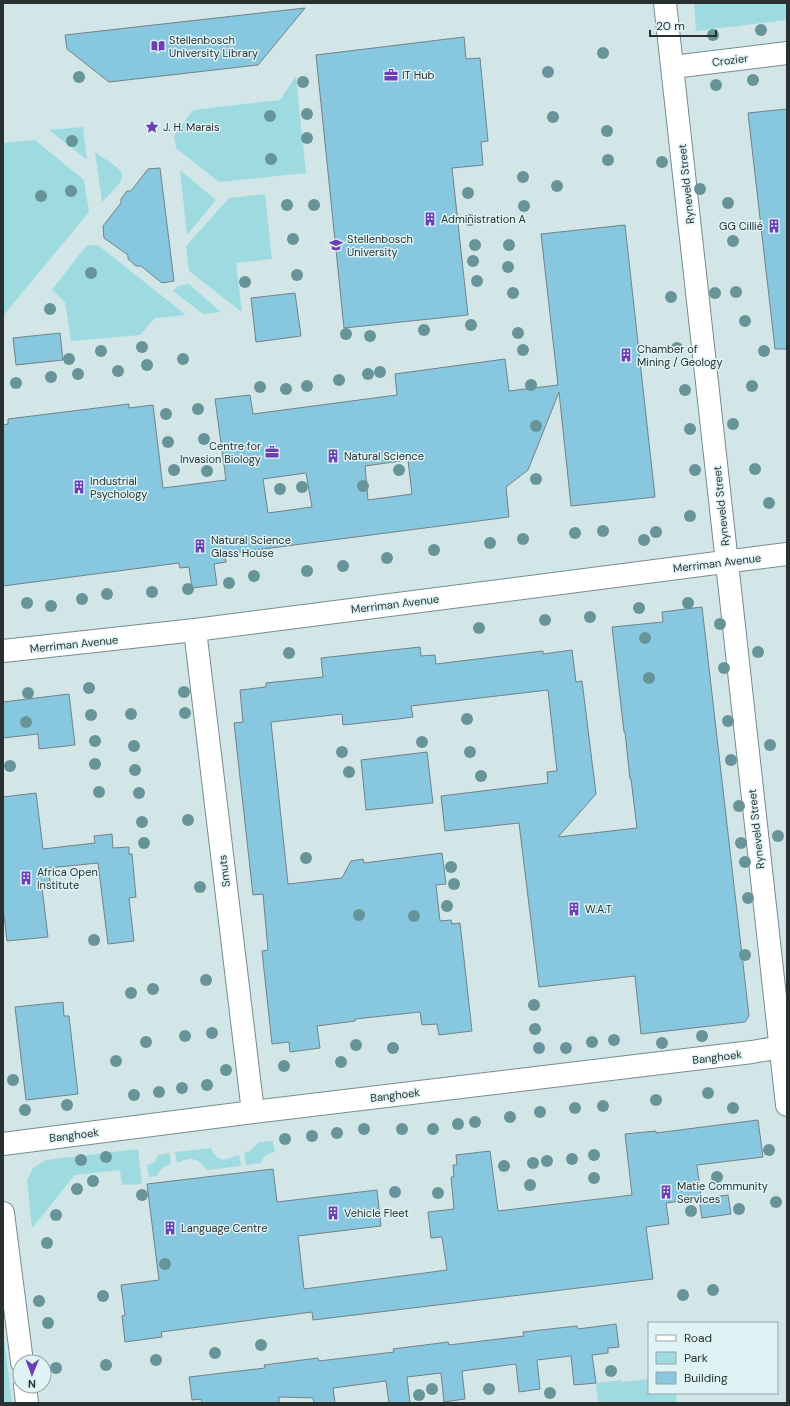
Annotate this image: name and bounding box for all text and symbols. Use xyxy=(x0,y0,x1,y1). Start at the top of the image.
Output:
scale bar xyxy=(650,12,716,38)
text: 20 m xyxy=(656,18,685,34)
place label: Stellenbosch University Library xyxy=(169,33,258,60)
library icon: Stellenbosch University Library xyxy=(150,38,166,54)
street label: Crozier xyxy=(711,51,749,69)
office icon: IT Hub xyxy=(383,67,399,83)
place label: IT Hub xyxy=(402,68,434,82)
place icon: J. H. Marais xyxy=(144,119,160,135)
place label: J. H. Marais xyxy=(163,120,219,134)
street label: Ryneveld Street xyxy=(675,143,697,225)
building icon: Administration A xyxy=(422,211,438,227)
place label: Administration A xyxy=(441,212,526,226)
building icon: GG Cillié xyxy=(766,218,782,234)
place label: GG Cillié xyxy=(719,219,763,233)
place label: Stellenbosch University xyxy=(347,232,413,259)
school or university icon: Stellenbosch University xyxy=(328,237,344,253)
place label: Chamber of Mining / Geology xyxy=(637,342,723,369)
building icon: Chamber of Mining / Geology xyxy=(618,347,634,363)
place label: Centre for Invasion Biology xyxy=(180,439,261,466)
office icon: Centre for Invasion Biology xyxy=(264,444,280,460)
building icon: Natural Science xyxy=(325,448,341,464)
place label: Natural Science xyxy=(344,449,424,463)
street label: Ryneveld Street xyxy=(710,465,732,547)
place label: Industrial Psychology xyxy=(90,474,147,501)
building icon: Industrial Psychology xyxy=(71,479,87,495)
place label: Natural Science Glass House xyxy=(211,533,291,560)
building icon: Natural Science Glass House xyxy=(192,538,208,554)
street label: Merriman Avenue xyxy=(672,551,762,575)
street label: Merriman Avenue xyxy=(350,592,440,616)
street label: Merriman Avenue xyxy=(29,632,119,656)
street label: Ryneveld Street xyxy=(745,788,767,870)
street label: Smuts xyxy=(215,854,233,888)
place label: Africa Open Institute xyxy=(37,865,98,892)
building icon: Africa Open Institute xyxy=(18,870,34,886)
building icon: W.A.T xyxy=(566,901,582,917)
place label: W.A.T xyxy=(585,902,612,916)
street label: Banghoek xyxy=(691,1047,743,1067)
street label: Banghoek xyxy=(369,1085,421,1105)
street label: Banghoek xyxy=(48,1125,100,1145)
place label: Matie Community Services xyxy=(677,1179,768,1206)
building icon: Matie Community Services xyxy=(658,1184,674,1200)
building icon: Vehicle Fleet xyxy=(325,1205,341,1221)
place label: Vehicle Fleet xyxy=(344,1206,409,1220)
building icon: Language Centre xyxy=(162,1220,178,1236)
place label: Language Centre xyxy=(181,1221,267,1235)
legend xyxy=(648,1322,778,1394)
text: Road xyxy=(684,1330,712,1346)
text: Park xyxy=(684,1350,708,1366)
north arrow xyxy=(12,1354,52,1394)
text: Building xyxy=(684,1370,728,1386)
text: N xyxy=(28,1377,36,1391)

